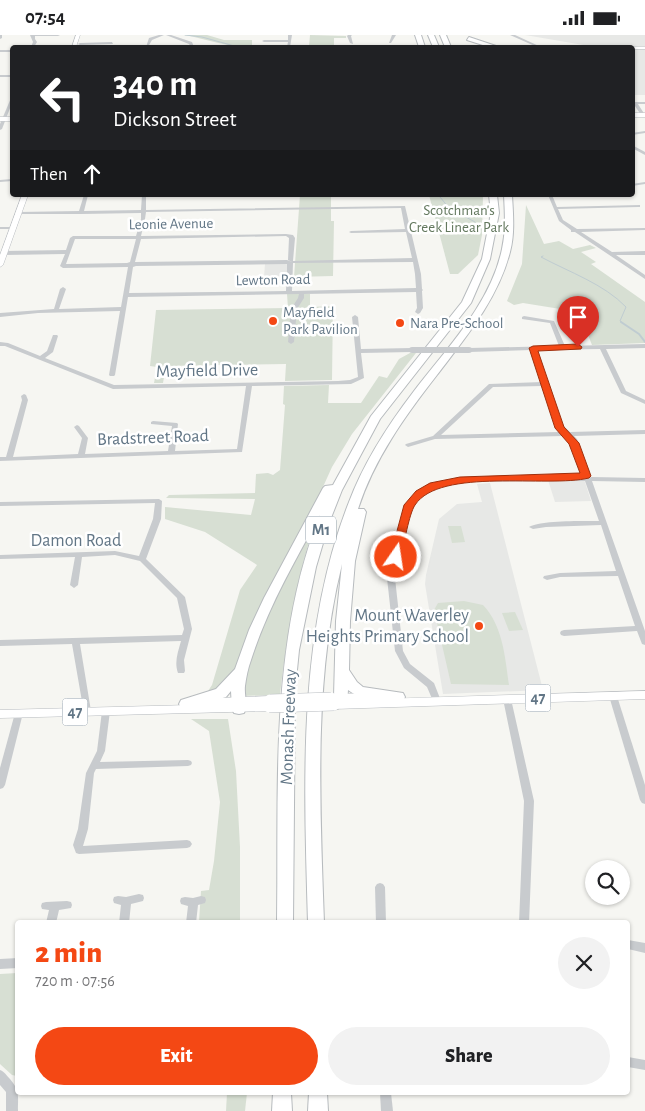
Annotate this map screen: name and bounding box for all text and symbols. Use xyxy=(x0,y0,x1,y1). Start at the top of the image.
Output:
text: 07:54 xyxy=(25,8,65,27)
icon: left xyxy=(30,65,95,130)
text: 340 m xyxy=(113,67,197,102)
text: Dickson Street xyxy=(113,108,237,130)
icon: ahead xyxy=(78,160,106,188)
text: Then xyxy=(30,165,68,184)
park label: Scotchman's Creek Linear Park xyxy=(409,203,509,235)
street label: Leonie Avenue xyxy=(129,216,214,232)
street label: Lewton Road xyxy=(235,272,311,288)
pin xyxy=(557,296,599,347)
icon: arrive xyxy=(564,303,592,331)
place label: Mayfield Park Pavilion xyxy=(283,305,358,337)
marker: Mayfield Park Pavilion xyxy=(267,315,279,327)
place label: Nara Pre-School xyxy=(410,316,504,331)
marker: Nara Pre-School xyxy=(394,317,406,329)
street label: Mayfield Drive xyxy=(156,361,258,381)
street label: Bradstreet Road xyxy=(97,427,209,449)
road number: M1 xyxy=(306,517,336,543)
position arrow xyxy=(369,530,421,582)
street label: Damon Road xyxy=(31,532,121,550)
place label: Mount Waverley Heights Primary School xyxy=(306,607,469,646)
marker: Mount Waverley Heights Primary School xyxy=(473,620,485,632)
street label: Monash Freeway xyxy=(278,668,300,785)
road number: 47 xyxy=(526,685,550,711)
road number: 47 xyxy=(62,699,88,725)
map controls xyxy=(585,860,630,905)
button: search xyxy=(585,860,630,905)
button: close xyxy=(558,937,610,989)
text: 2 min xyxy=(35,938,102,968)
text: 720 m · 07:56 xyxy=(35,973,115,989)
button: Exit xyxy=(35,1027,318,1085)
button: Share xyxy=(328,1027,610,1085)

